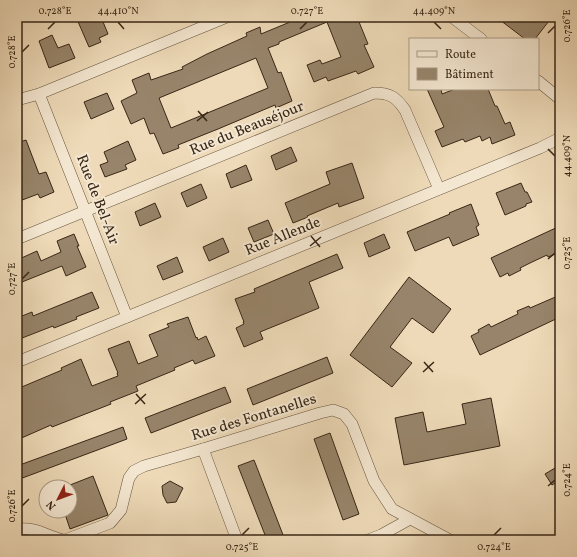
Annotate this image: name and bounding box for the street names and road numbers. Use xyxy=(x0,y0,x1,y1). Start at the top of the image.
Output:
street label: Rue du Beauséjour xyxy=(187,96,307,162)
street label: Rue de Bel-Air xyxy=(70,152,124,248)
street label: Rue Allende xyxy=(242,212,324,262)
street label: Rue des Fontanelles xyxy=(189,389,319,447)

